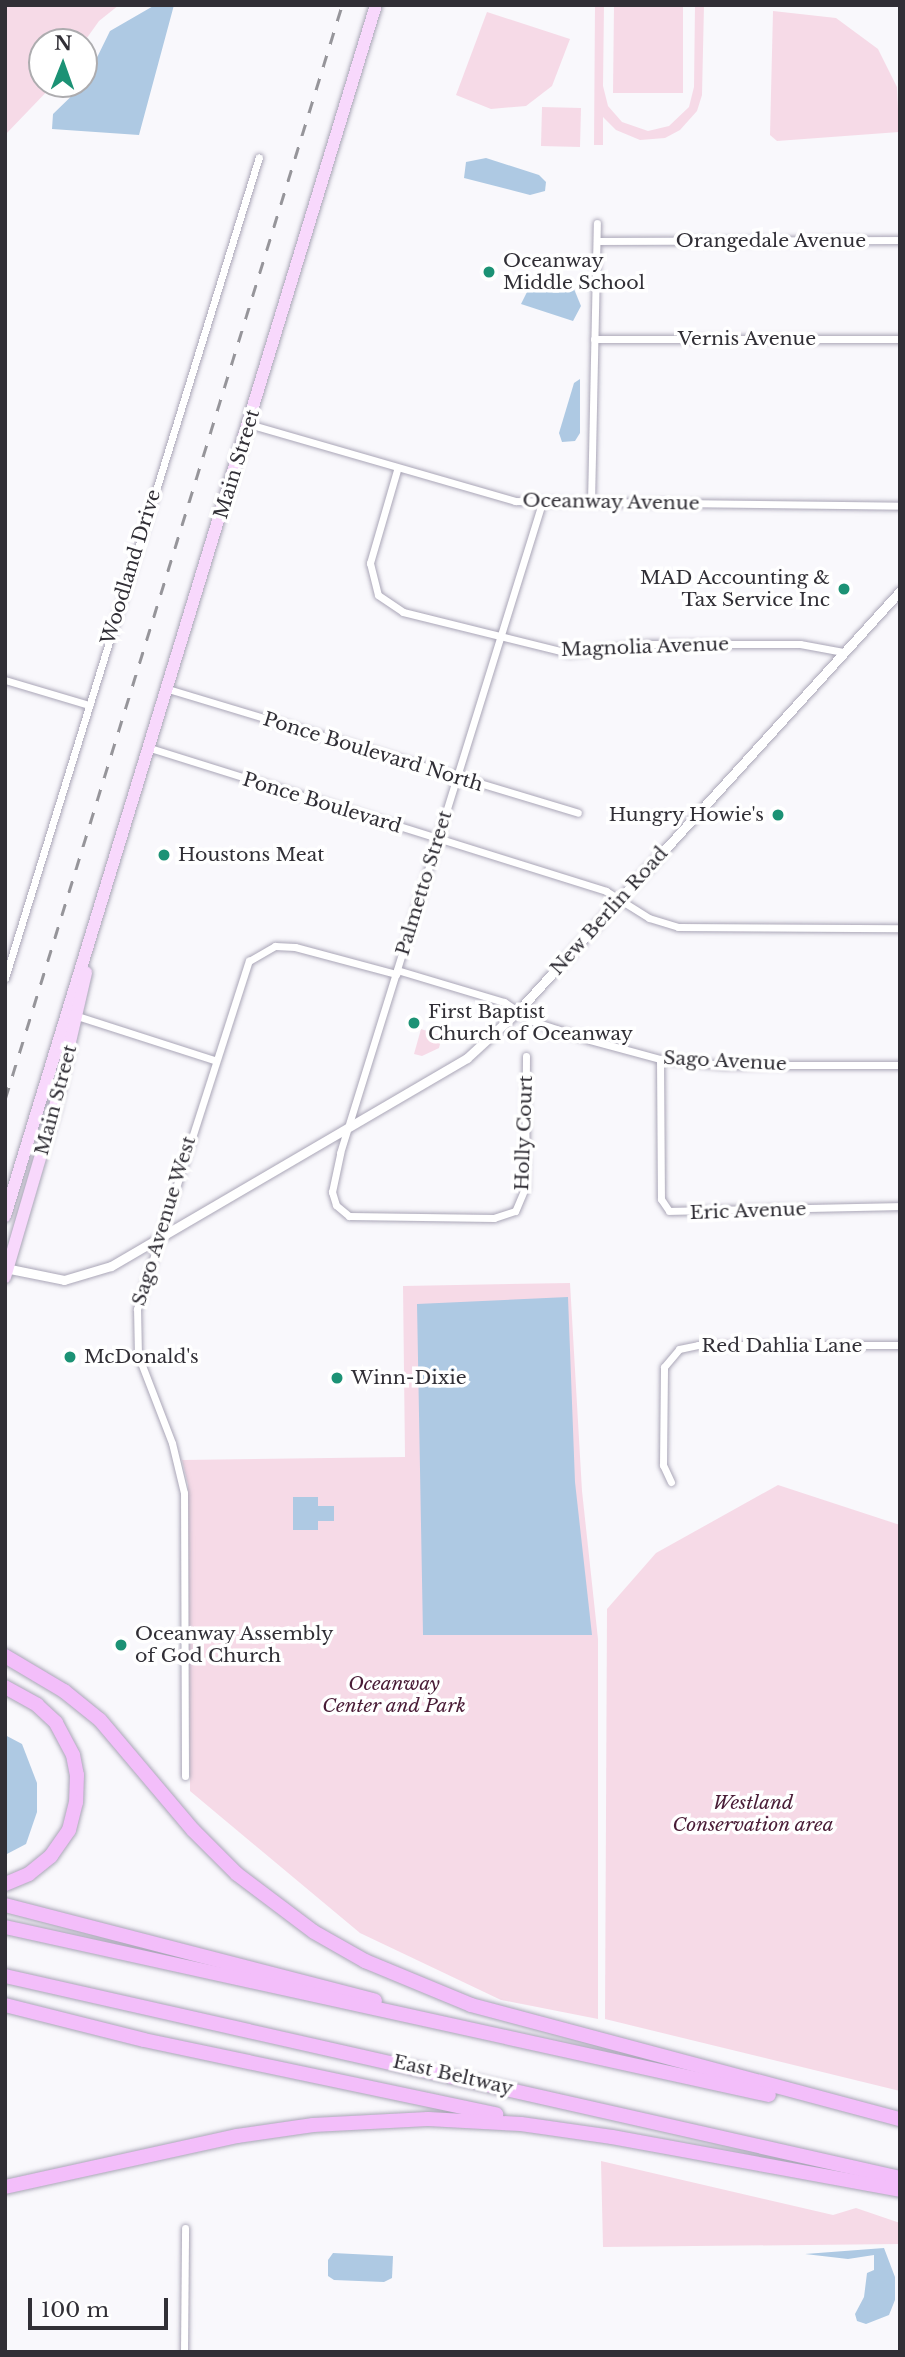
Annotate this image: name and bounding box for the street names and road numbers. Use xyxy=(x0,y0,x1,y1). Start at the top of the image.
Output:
street label: Orangedale Avenue xyxy=(675,230,867,252)
street label: Vernis Avenue xyxy=(677,328,817,350)
street label: Main Street xyxy=(210,406,264,522)
street label: Woodland Drive xyxy=(97,487,165,647)
street label: Oceanway Avenue xyxy=(522,489,700,515)
street label: Magnolia Avenue xyxy=(560,633,730,661)
street label: Ponce Boulevard North xyxy=(260,708,486,796)
street label: Ponce Boulevard xyxy=(240,768,404,838)
street label: Palmetto Street xyxy=(391,808,457,958)
street label: New Berlin Road xyxy=(545,842,673,980)
street label: Main Street xyxy=(30,1042,82,1158)
street label: Sago Avenue xyxy=(662,1046,788,1076)
street label: Holly Court xyxy=(511,1075,537,1191)
street label: Sago Avenue West xyxy=(127,1133,201,1309)
street label: Eric Avenue xyxy=(689,1198,807,1224)
street label: Red Dahlia Lane xyxy=(701,1335,863,1357)
street label: East Beltway xyxy=(391,2050,515,2100)

